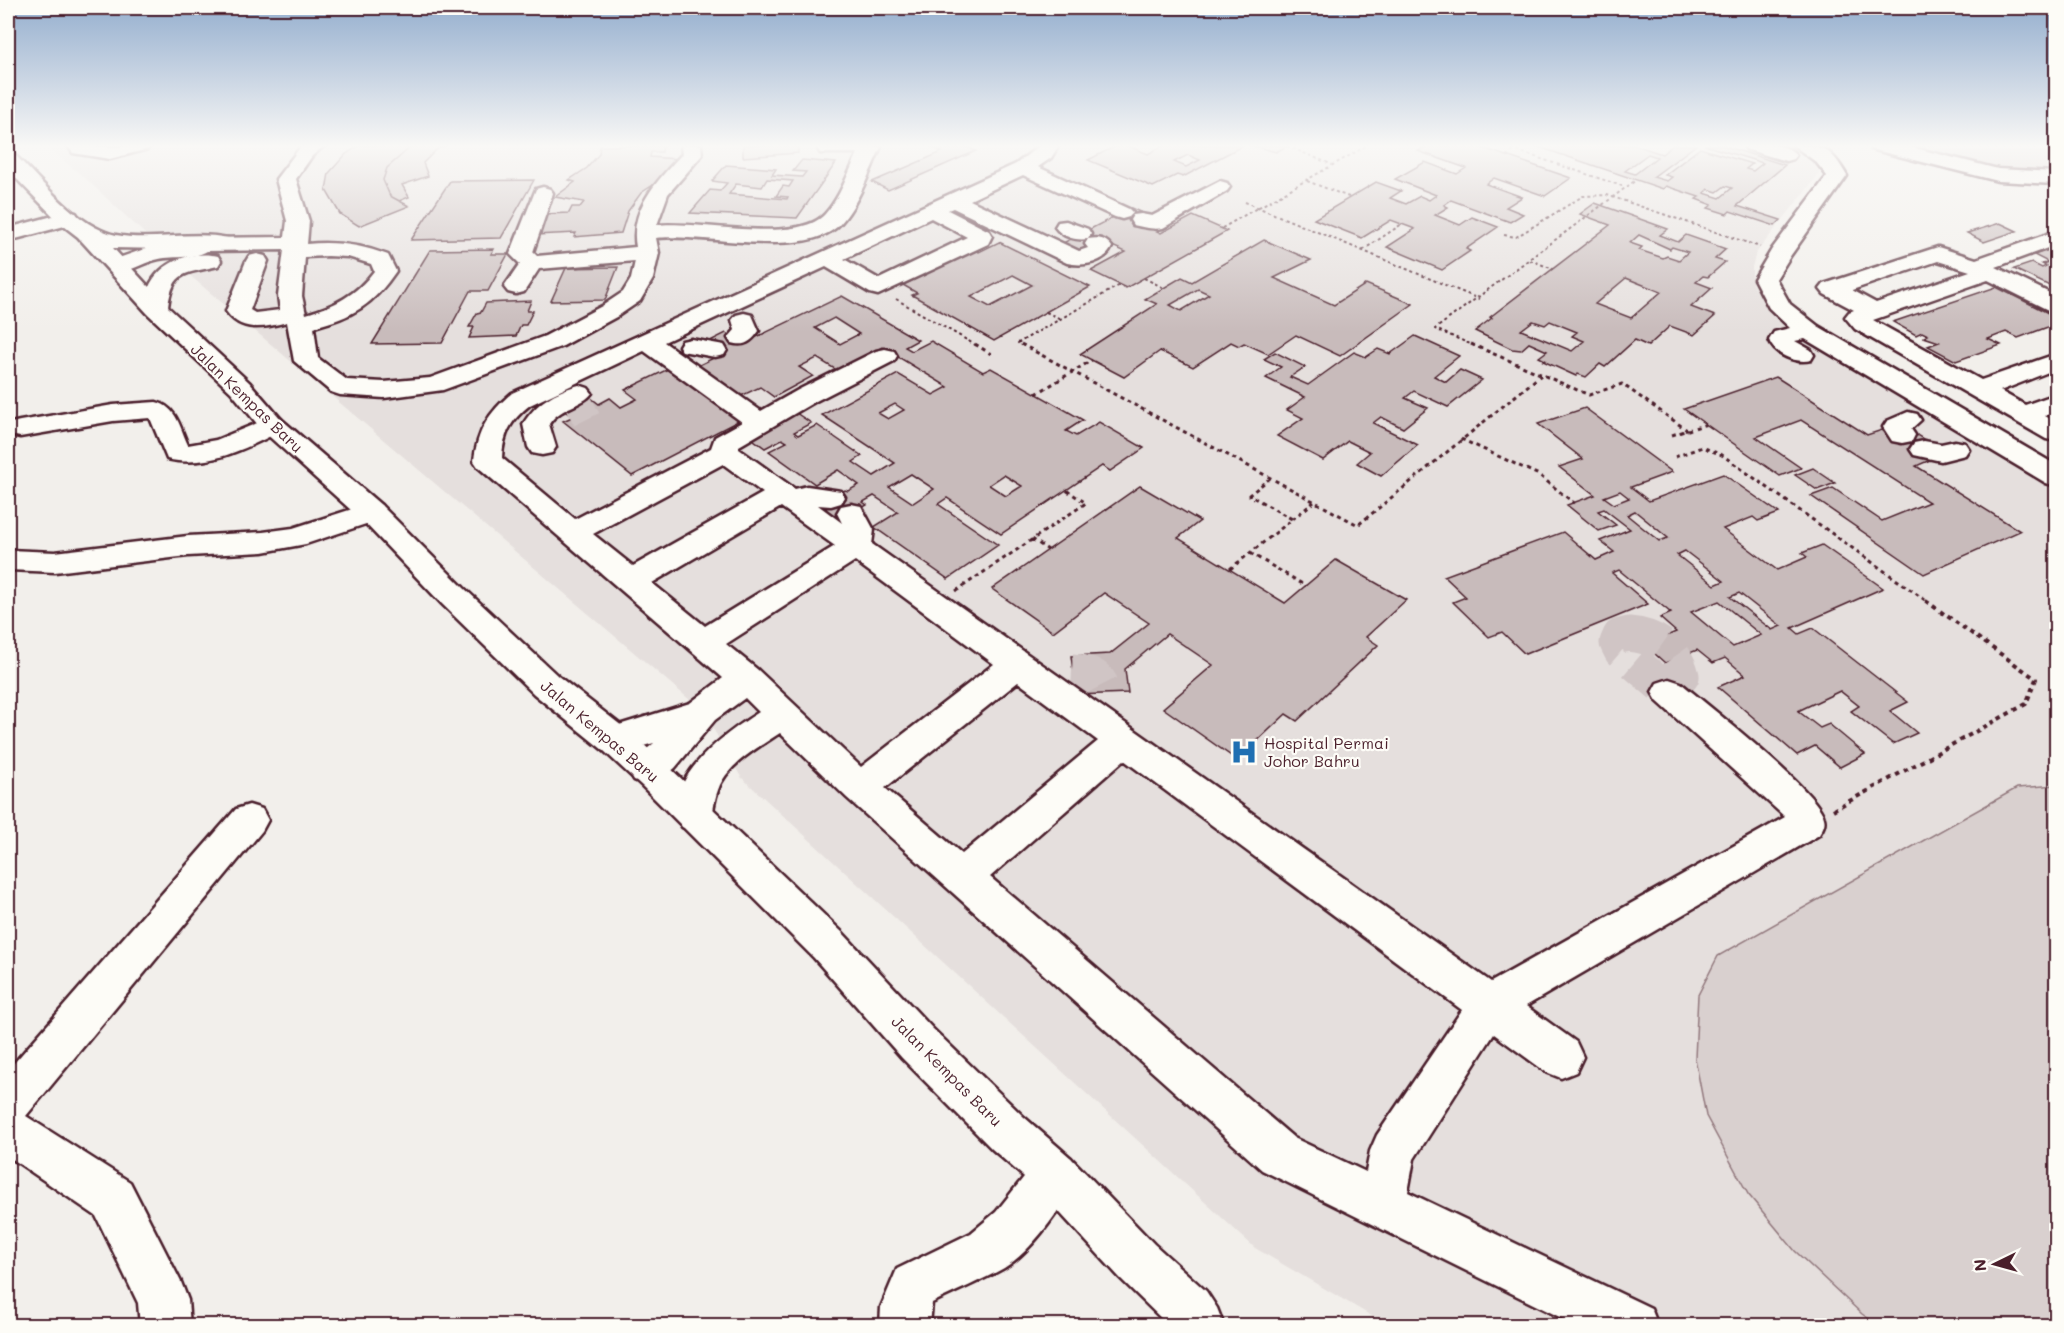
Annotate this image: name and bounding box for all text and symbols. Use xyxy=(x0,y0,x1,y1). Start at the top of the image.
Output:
street label: Jalan Kempas Baru xyxy=(187,339,308,457)
street label: Jalan Kempas Baru xyxy=(537,675,664,786)
place label: Hospital Permai Johor Bahru xyxy=(1264,732,1389,771)
hospital icon: Hospital Permai Johor Bahru xyxy=(1229,737,1259,767)
street label: Jalan Kempas Baru xyxy=(887,1011,1007,1131)
north arrow xyxy=(1965,1234,2025,1294)
text: N xyxy=(1969,1258,1991,1272)

